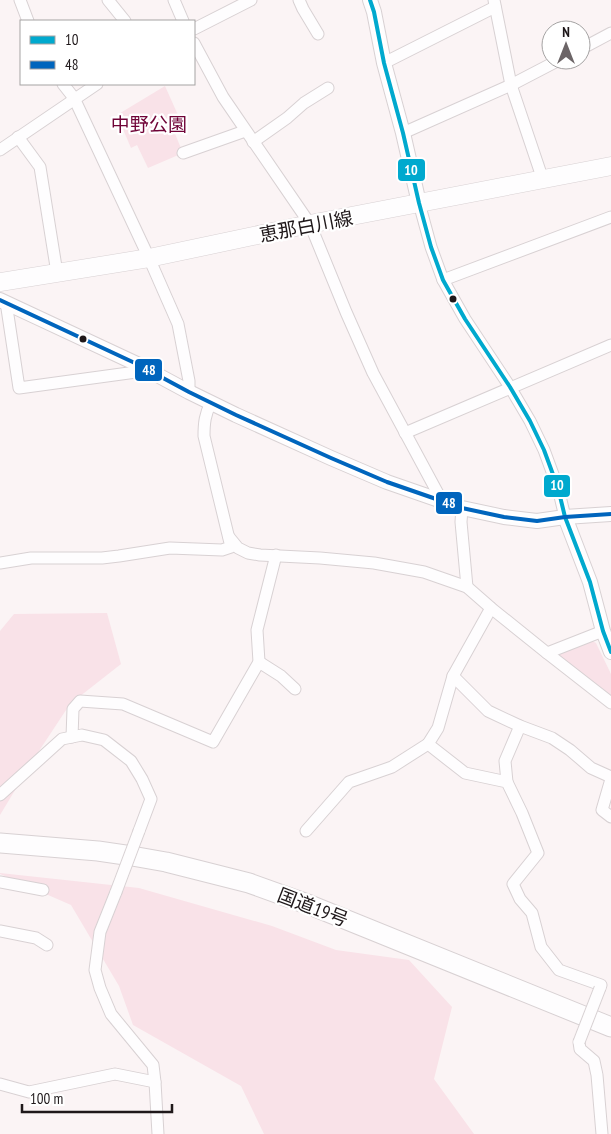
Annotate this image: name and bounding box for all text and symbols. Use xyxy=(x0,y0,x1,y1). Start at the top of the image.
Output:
legend xyxy=(20,20,195,85)
north arrow xyxy=(541,20,591,70)
text: N xyxy=(562,23,570,41)
text: 10 xyxy=(65,30,79,49)
text: 48 xyxy=(65,55,79,74)
park label: 中野公園 xyxy=(111,112,187,136)
line badge: 10 xyxy=(397,158,426,182)
text: 10 xyxy=(404,161,418,179)
street label: 恵那白川線 xyxy=(257,205,355,247)
unlabelled marker xyxy=(448,294,458,304)
unlabelled marker xyxy=(78,334,88,344)
line badge: 48 xyxy=(134,358,163,382)
text: 48 xyxy=(142,361,156,379)
line badge: 10 xyxy=(543,474,571,498)
text: 10 xyxy=(550,476,564,494)
line badge: 48 xyxy=(435,491,463,515)
text: 48 xyxy=(442,494,456,512)
street label: 国道19号 xyxy=(274,883,352,931)
scale bar xyxy=(22,1082,172,1114)
text: 100 m xyxy=(30,1089,63,1108)

